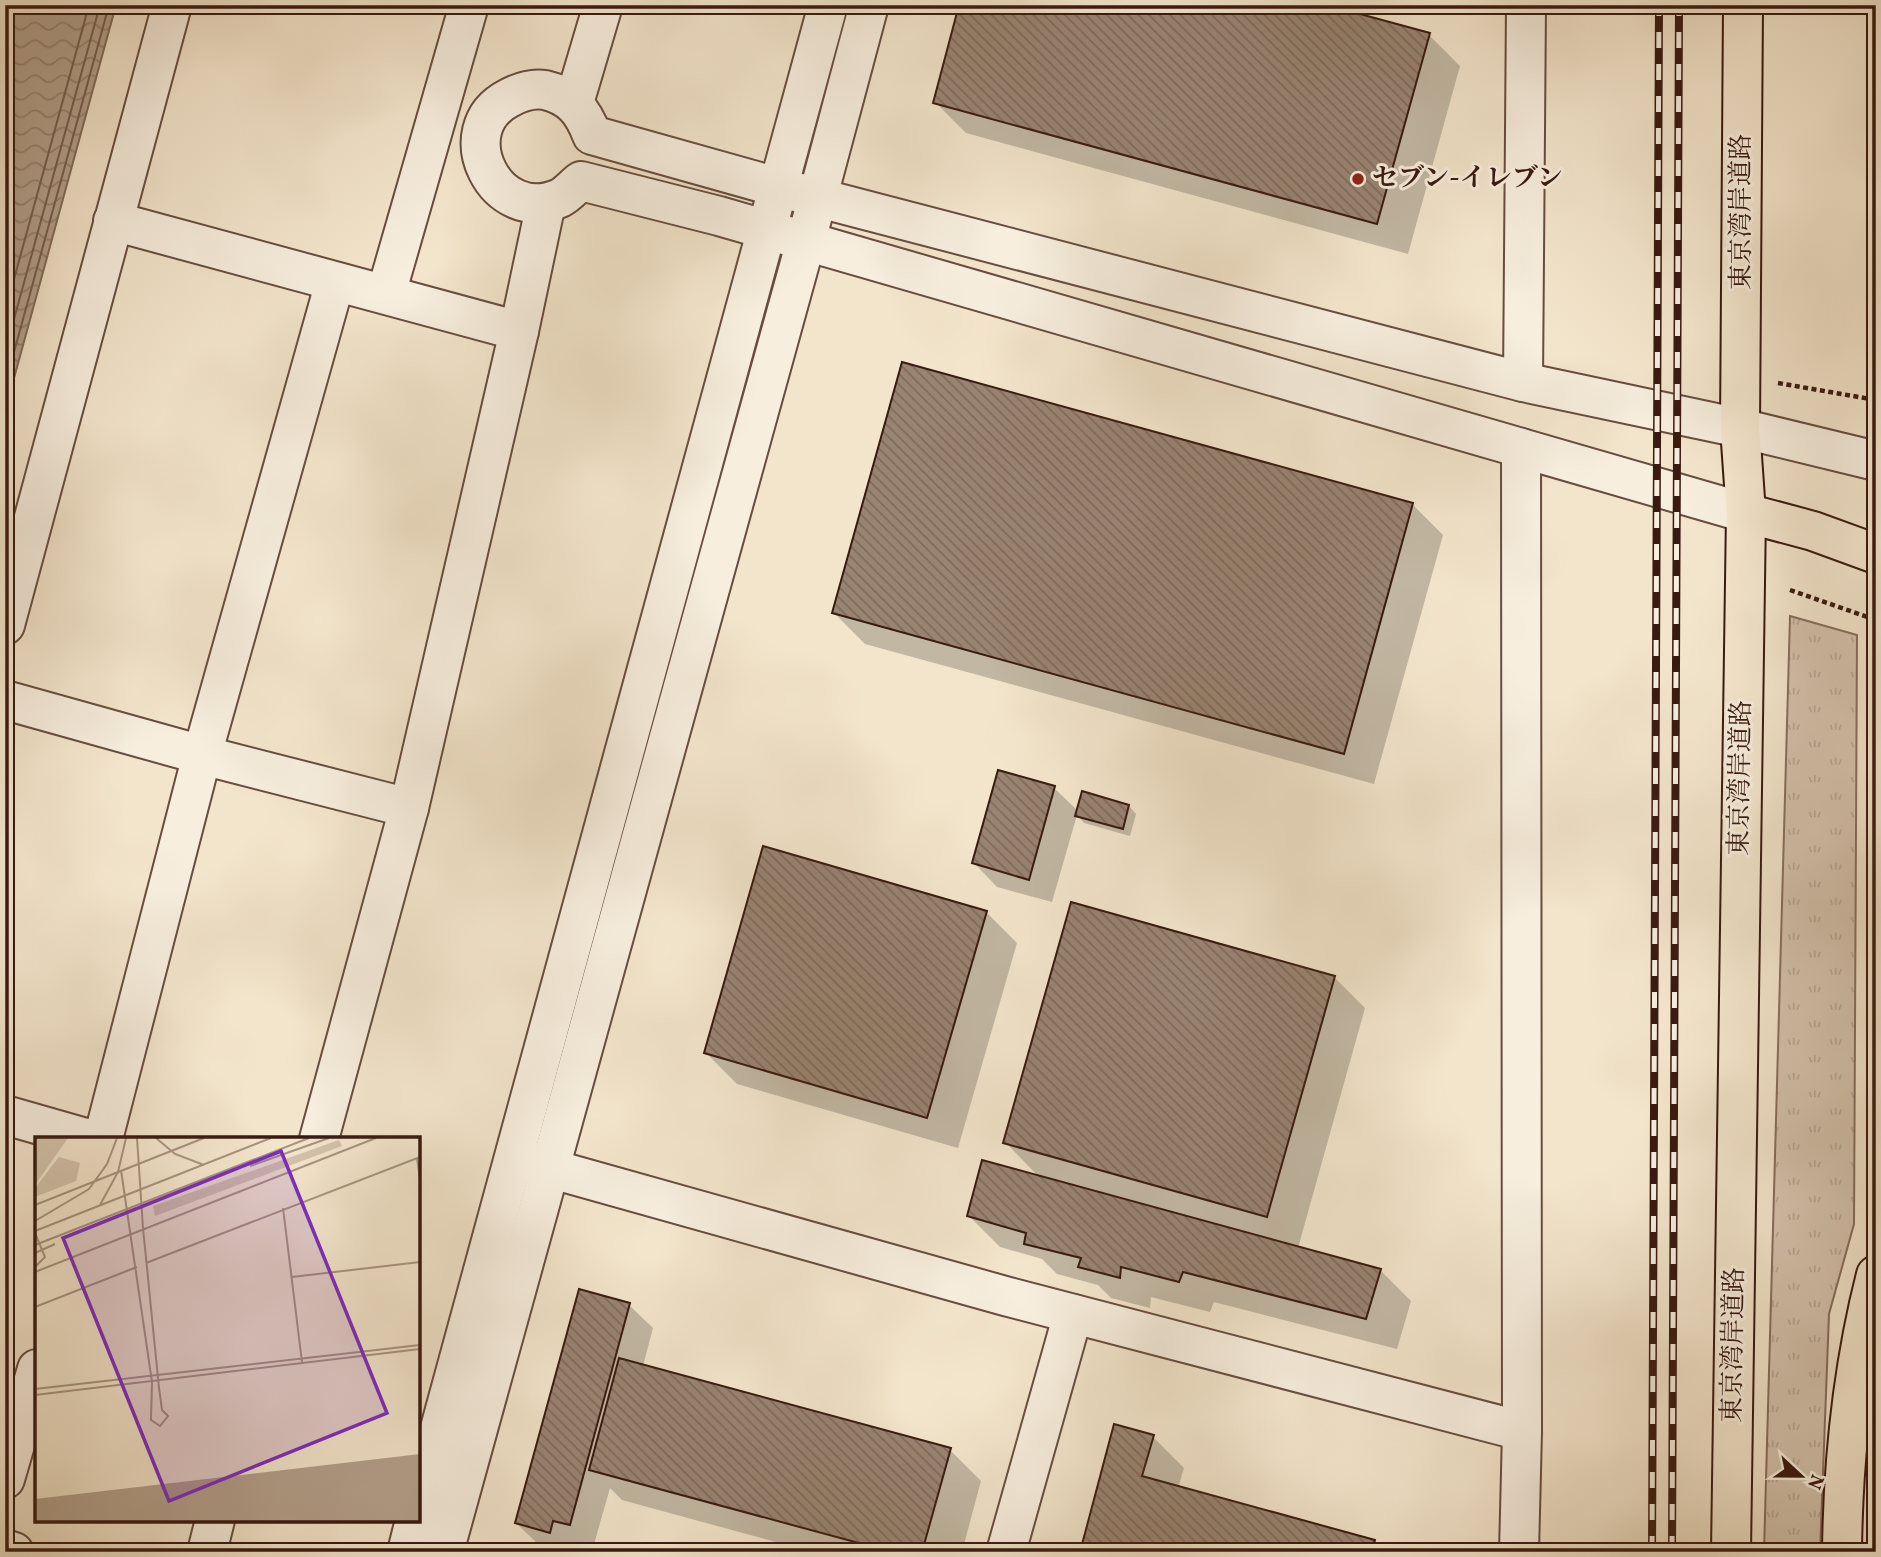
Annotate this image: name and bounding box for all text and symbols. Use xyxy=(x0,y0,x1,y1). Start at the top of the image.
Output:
street label: 東京湾岸道路 xyxy=(1724,134,1760,290)
place label: セブン-イレブン xyxy=(1372,161,1563,197)
marker: セブン-イレブン xyxy=(1350,171,1366,187)
street label: 東京湾岸道路 xyxy=(1722,700,1760,856)
inset map xyxy=(35,1137,420,1522)
street label: 東京湾岸道路 xyxy=(1715,1267,1753,1423)
north arrow xyxy=(1766,1442,1836,1512)
text: N xyxy=(1800,1470,1830,1493)

